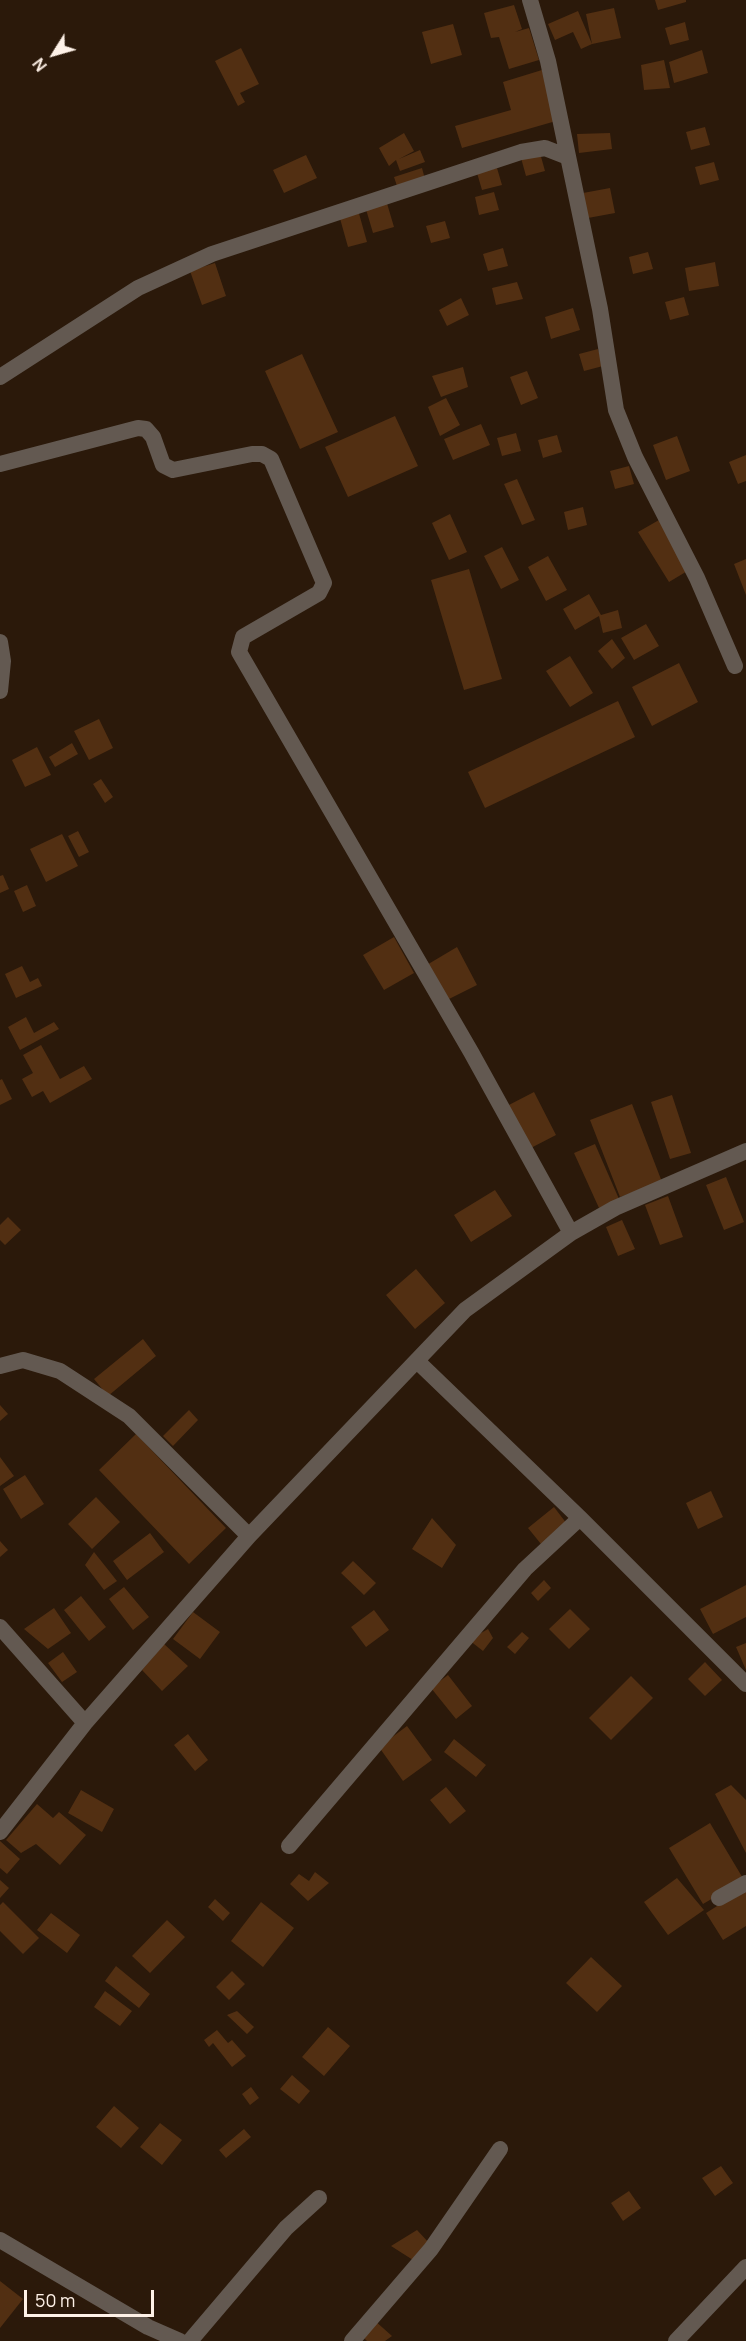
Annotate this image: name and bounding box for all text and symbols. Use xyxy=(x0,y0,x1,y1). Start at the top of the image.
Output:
north arrow xyxy=(24,24,84,84)
text: N xyxy=(27,54,52,76)
scale bar xyxy=(27,2278,158,2316)
text: 50 m xyxy=(35,2288,75,2312)

